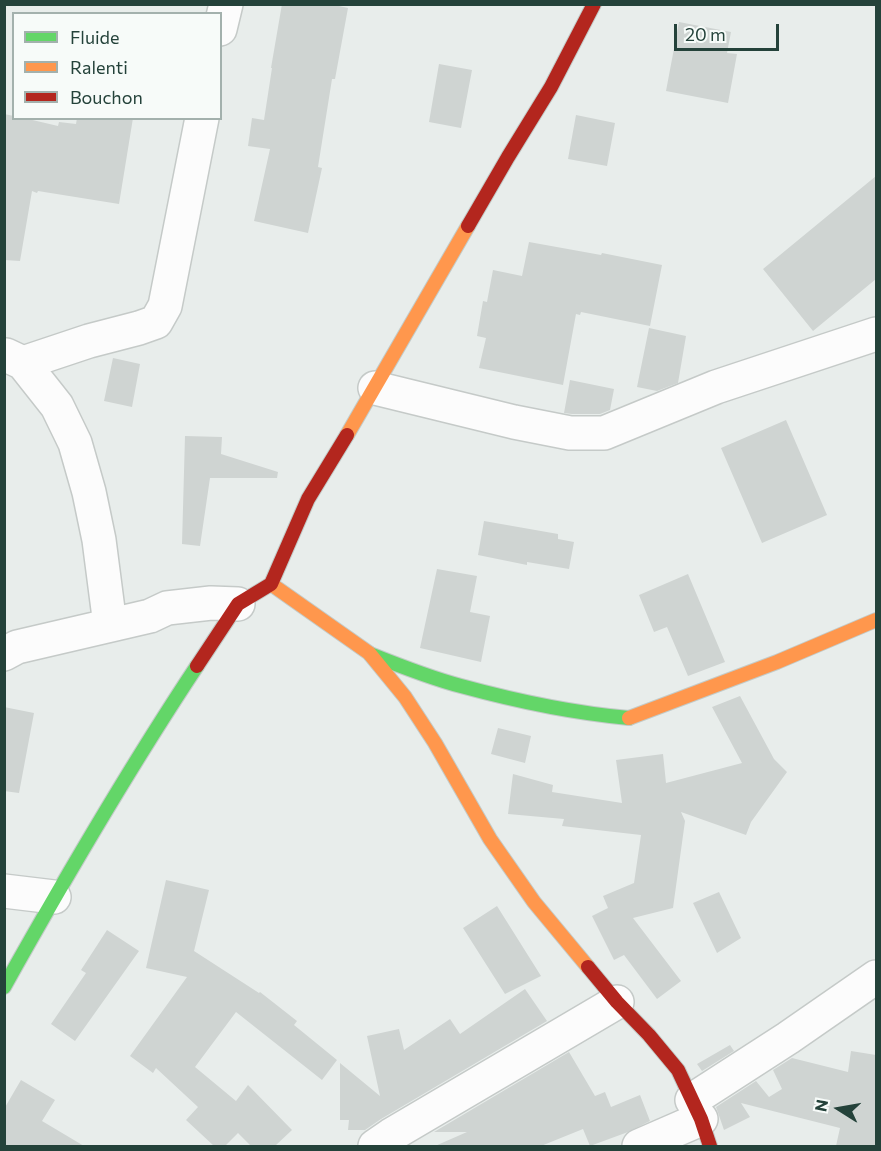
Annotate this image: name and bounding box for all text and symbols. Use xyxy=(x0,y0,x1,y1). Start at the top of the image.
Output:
legend xyxy=(12,12,222,120)
scale bar xyxy=(677,12,782,50)
text: 20 m xyxy=(685,23,726,45)
text: Fluide xyxy=(70,26,119,48)
text: Ralenti xyxy=(70,56,128,78)
text: Bouchon xyxy=(70,86,143,108)
north arrow xyxy=(809,1079,869,1139)
text: N xyxy=(810,1098,831,1113)

